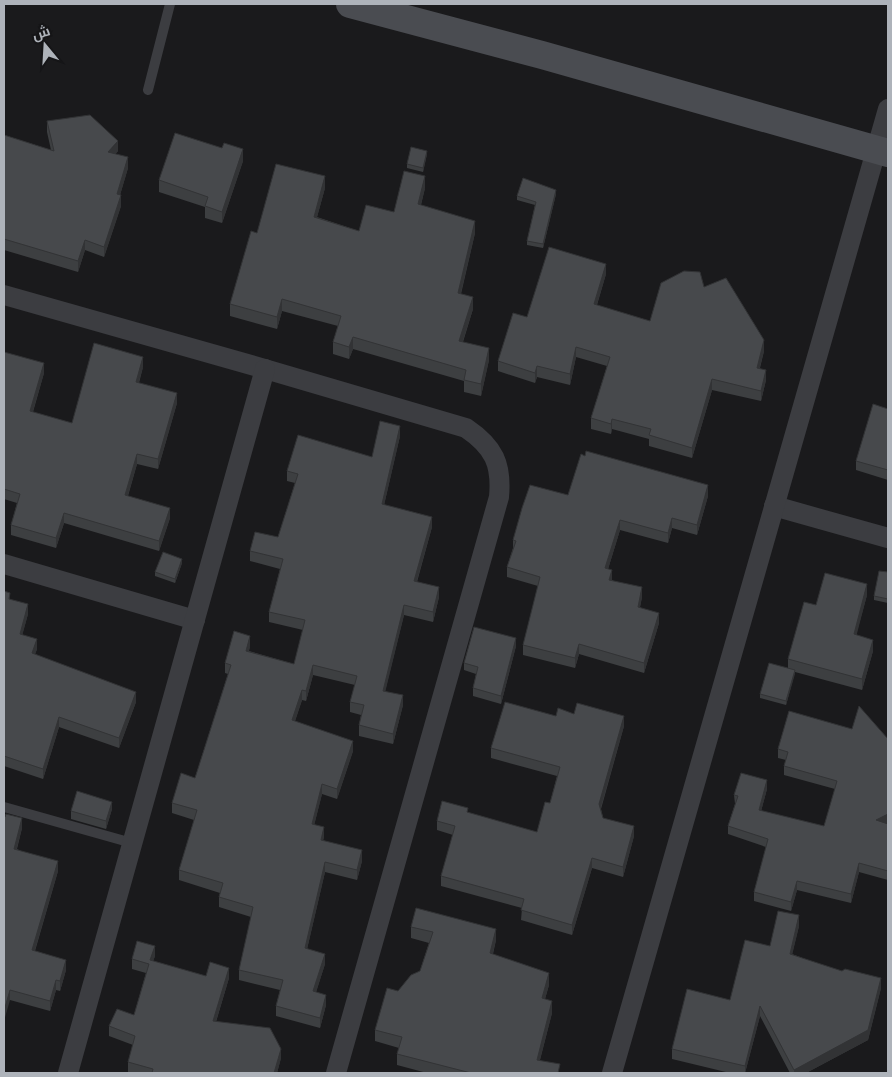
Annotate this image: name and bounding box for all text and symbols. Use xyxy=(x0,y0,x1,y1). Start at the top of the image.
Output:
north arrow xyxy=(20,20,70,70)
text: ش xyxy=(30,22,52,44)

